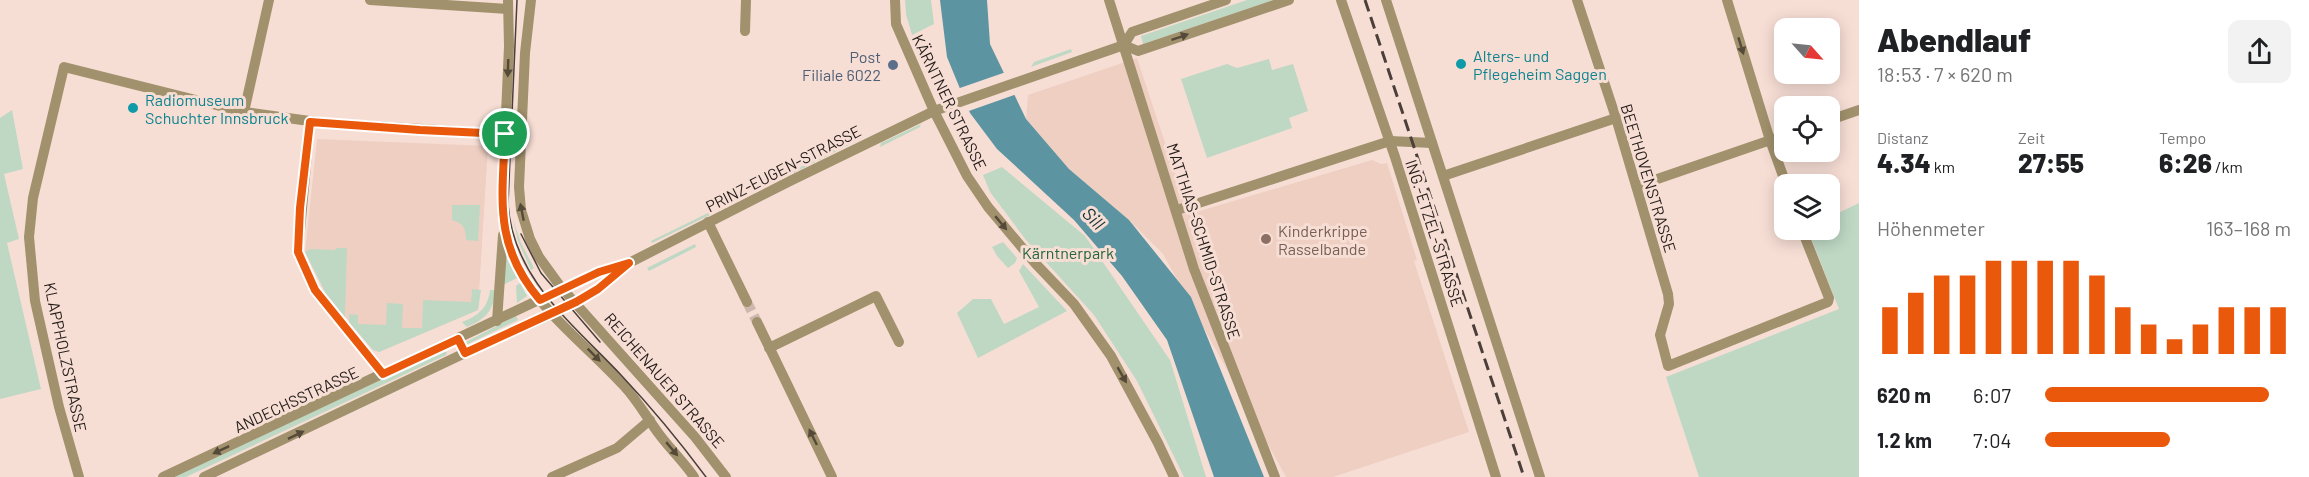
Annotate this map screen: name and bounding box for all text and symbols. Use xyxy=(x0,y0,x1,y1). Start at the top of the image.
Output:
north arrow xyxy=(1774,18,1840,84)
map controls xyxy=(1774,18,1840,240)
text: Abendlauf xyxy=(1877,19,2031,59)
button: share xyxy=(2228,20,2291,83)
street label: KÄRNTNER STRASSE xyxy=(909,31,991,173)
one-way arrow xyxy=(1171,32,1189,41)
one-way arrow xyxy=(1737,37,1747,55)
place label: Alters- und Pflegeheim Saggen xyxy=(1473,46,1607,83)
place label: Post Filiale 6022 xyxy=(802,47,881,84)
marker: Alters- und Pflegeheim Saggen xyxy=(1454,57,1468,71)
one-way arrow xyxy=(503,58,512,77)
marker: Post Filiale 6022 xyxy=(886,58,900,72)
text: 18:53 · 7 × 620 m xyxy=(1877,62,2013,86)
place label: Radiomuseum Schuchter Innsbruck xyxy=(145,90,289,127)
button: locate xyxy=(1774,96,1840,162)
marker: Radiomuseum Schuchter Innsbruck xyxy=(126,101,140,115)
street label: BEETHOVENSTRASSE xyxy=(1617,101,1681,255)
pin xyxy=(479,108,530,159)
icon: arrive xyxy=(488,117,521,150)
street label: PRINZ-EUGEN-STRASSE xyxy=(702,121,864,215)
text: Distanz xyxy=(1877,128,1928,147)
text: Zeit xyxy=(2018,128,2045,147)
text: Tempo xyxy=(2159,128,2206,147)
street label: MATTHIAS-SCHMID-STRASSE xyxy=(1163,141,1245,341)
text: 4.34 xyxy=(1877,147,1931,178)
text: 27:55 xyxy=(2018,147,2084,178)
text: 6:26 xyxy=(2159,147,2212,178)
street label: ING.-ETZEL-STRASSE xyxy=(1402,157,1468,309)
text: km xyxy=(1931,157,1955,176)
text: /km xyxy=(2212,157,2243,176)
button: layers xyxy=(1774,174,1840,240)
one-way arrow xyxy=(517,202,526,221)
water label: Sill xyxy=(1078,202,1110,234)
one-way arrow xyxy=(994,215,1007,230)
text: Höhenmeter xyxy=(1877,216,1985,240)
text: 163–168 m xyxy=(2206,216,2291,240)
place label: Kinderkrippe Rasselbande xyxy=(1278,221,1367,258)
marker: Kinderkrippe Rasselbande xyxy=(1259,232,1273,246)
park label: Kärntnerpark xyxy=(1022,243,1114,262)
street label: KLAPPHOLZSTRASSE xyxy=(41,280,91,434)
street label: REICHENAUER STRASSE xyxy=(601,309,729,451)
one-way arrow xyxy=(586,347,600,361)
street label: ANDECHSSTRASSE xyxy=(231,362,361,436)
one-way arrow xyxy=(1116,367,1127,383)
text: 620 m xyxy=(1877,383,1931,407)
text: 6:07 xyxy=(1973,383,2011,407)
one-way arrow xyxy=(808,428,818,446)
text: 1.2 km xyxy=(1877,428,1932,452)
text: 7:04 xyxy=(1973,428,2012,452)
one-way arrow xyxy=(287,430,304,439)
one-way arrow xyxy=(665,441,678,457)
one-way arrow xyxy=(212,446,229,455)

